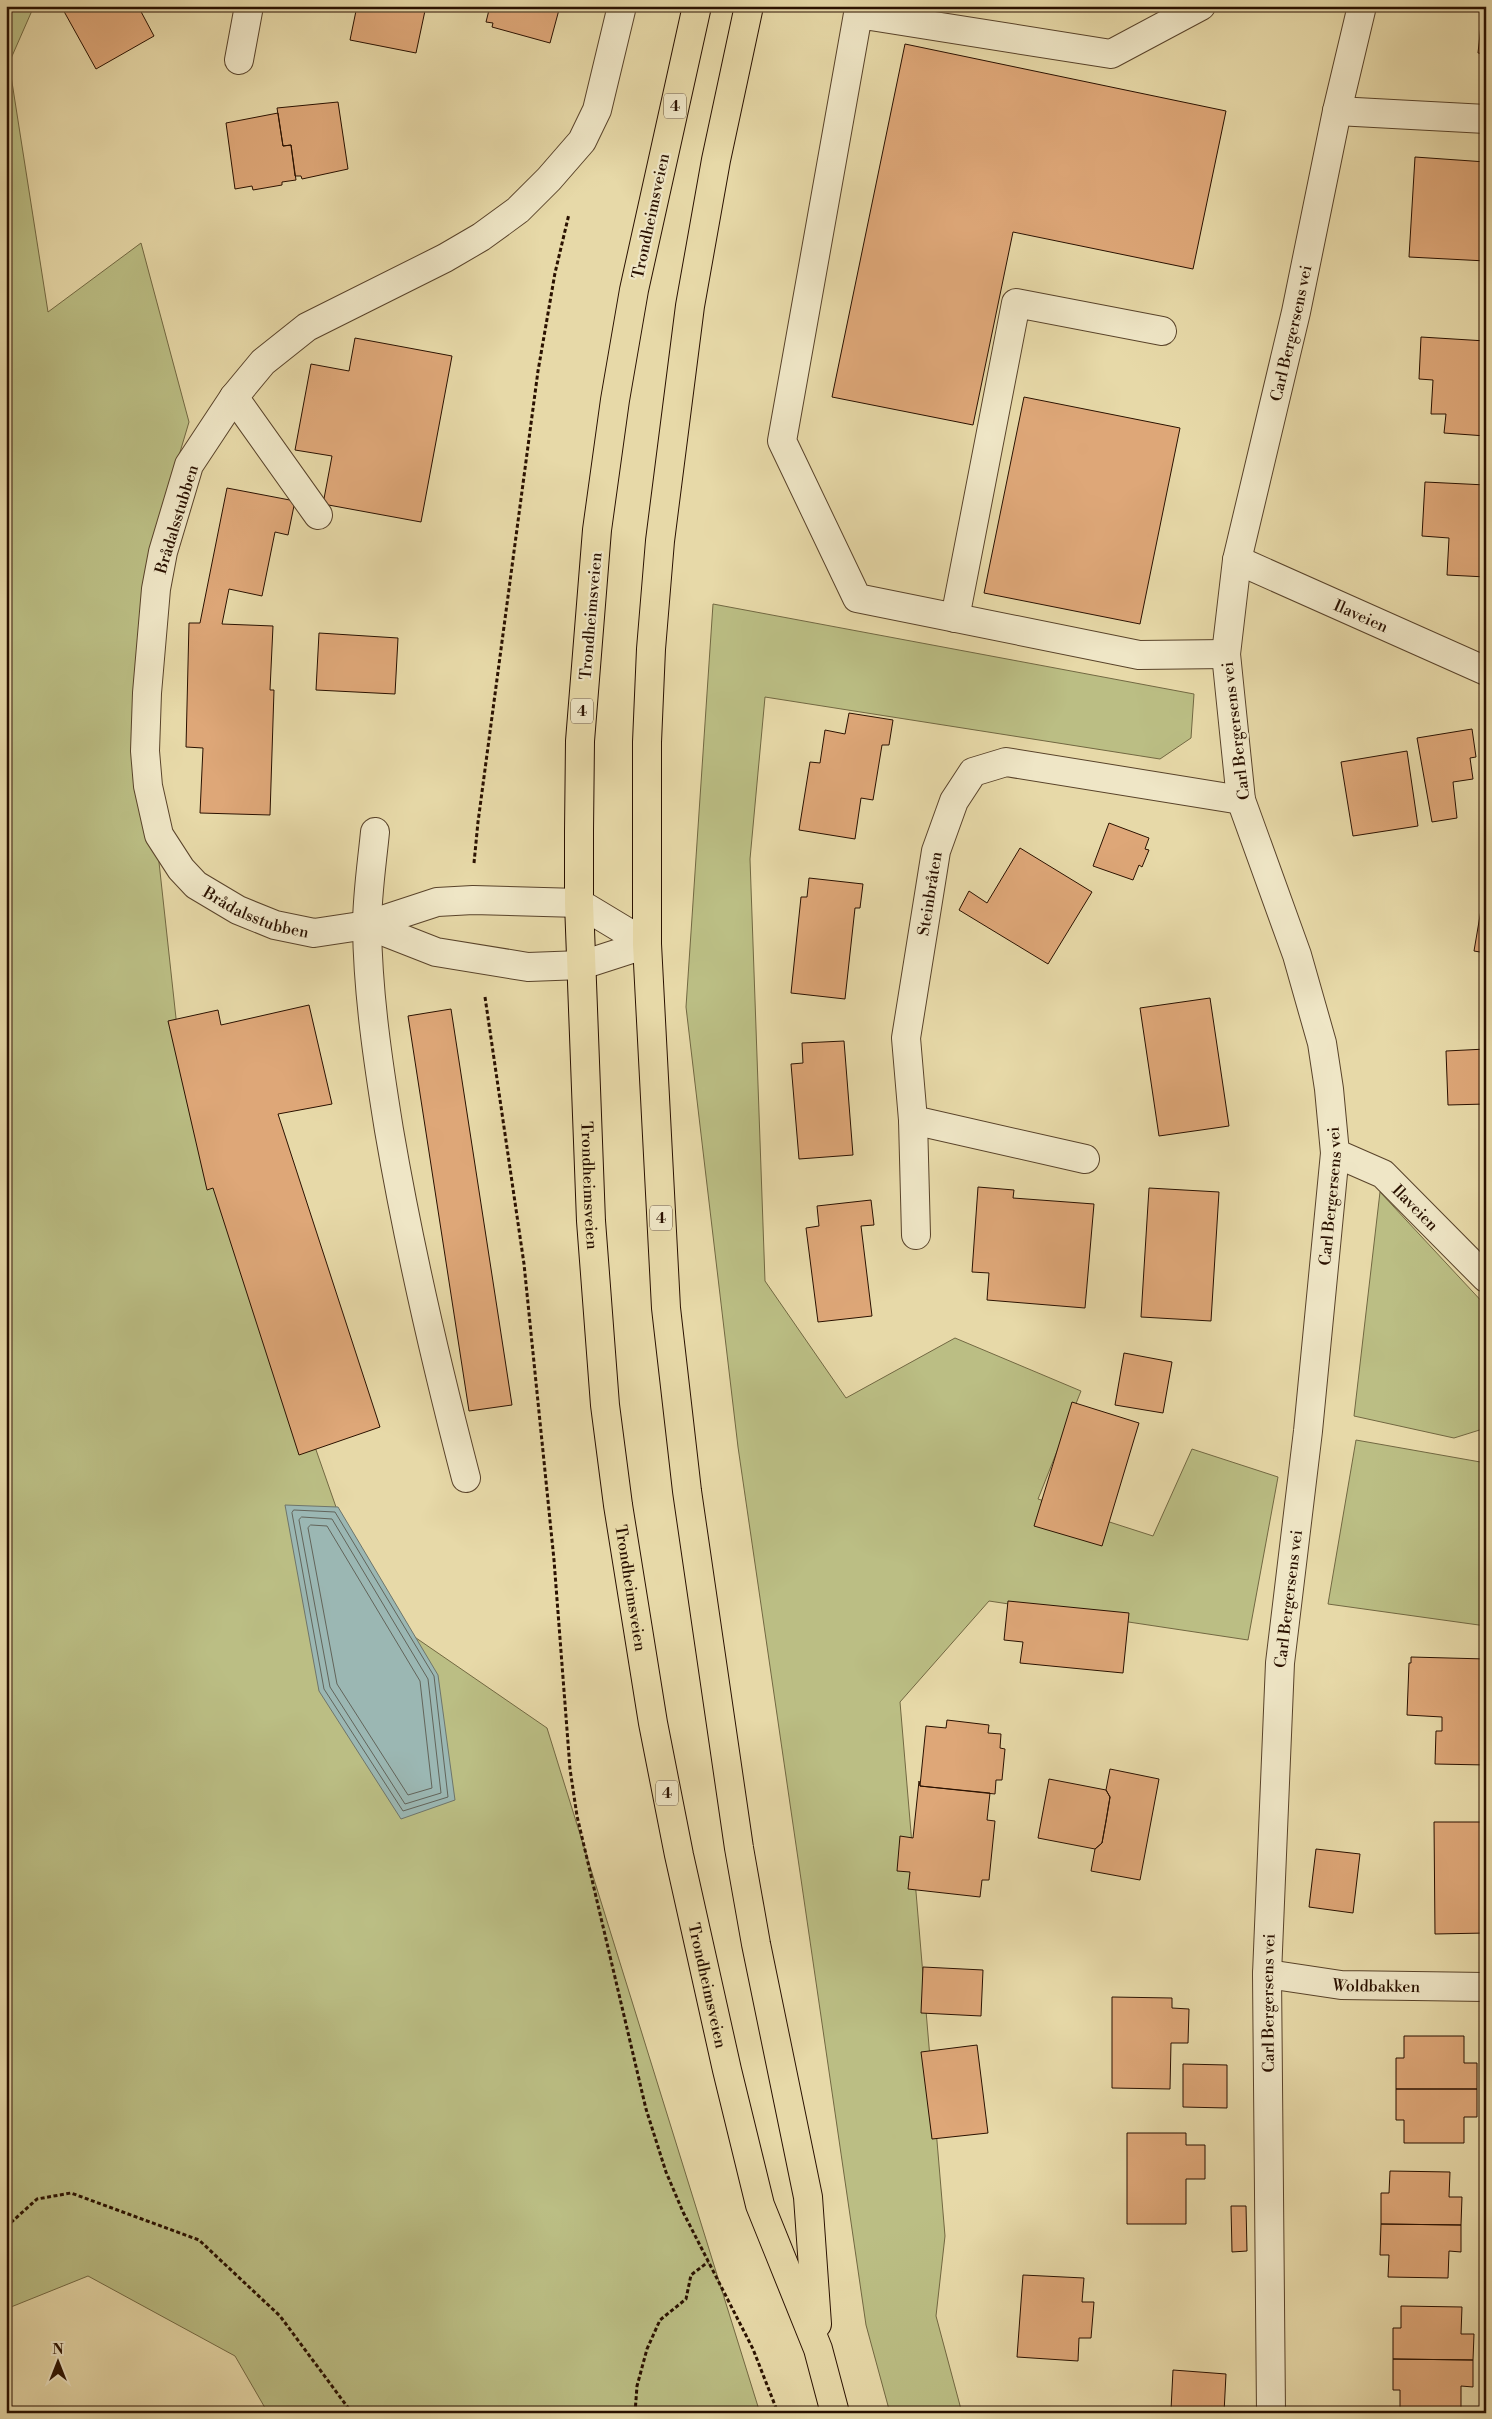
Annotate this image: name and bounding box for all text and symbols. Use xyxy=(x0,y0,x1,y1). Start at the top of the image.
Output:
road number: 4 xyxy=(664,94,686,118)
street label: Trondheimsveien xyxy=(628,151,674,281)
street label: Carl Bergersens vei xyxy=(1266,263,1316,403)
street label: Brådalsstubben xyxy=(151,462,203,577)
street label: Trondheimsveien xyxy=(575,551,607,681)
street label: Ilaveien xyxy=(1330,595,1392,637)
street label: Carl Bergersens vei xyxy=(1218,661,1254,801)
road number: 4 xyxy=(571,698,593,724)
street label: Steinbråten xyxy=(914,850,947,937)
street label: Brådalsstubben xyxy=(198,882,311,943)
street label: Trondheimsveien xyxy=(576,1121,602,1251)
street label: Carl Bergersens vei xyxy=(1315,1126,1346,1266)
street label: Ilaveien xyxy=(1388,1180,1443,1236)
road number: 4 xyxy=(650,1206,672,1230)
street label: Trondheimsveien xyxy=(610,1523,650,1653)
street label: Carl Bergersens vei xyxy=(1270,1529,1307,1669)
road number: 4 xyxy=(656,1780,678,1806)
street label: Trondheimsveien xyxy=(683,1921,731,2051)
street label: Carl Bergersens vei xyxy=(1258,1933,1280,2073)
street label: Woldbakken xyxy=(1330,1975,1421,1997)
north arrow xyxy=(32,2336,82,2386)
text: N xyxy=(52,2341,64,2359)

